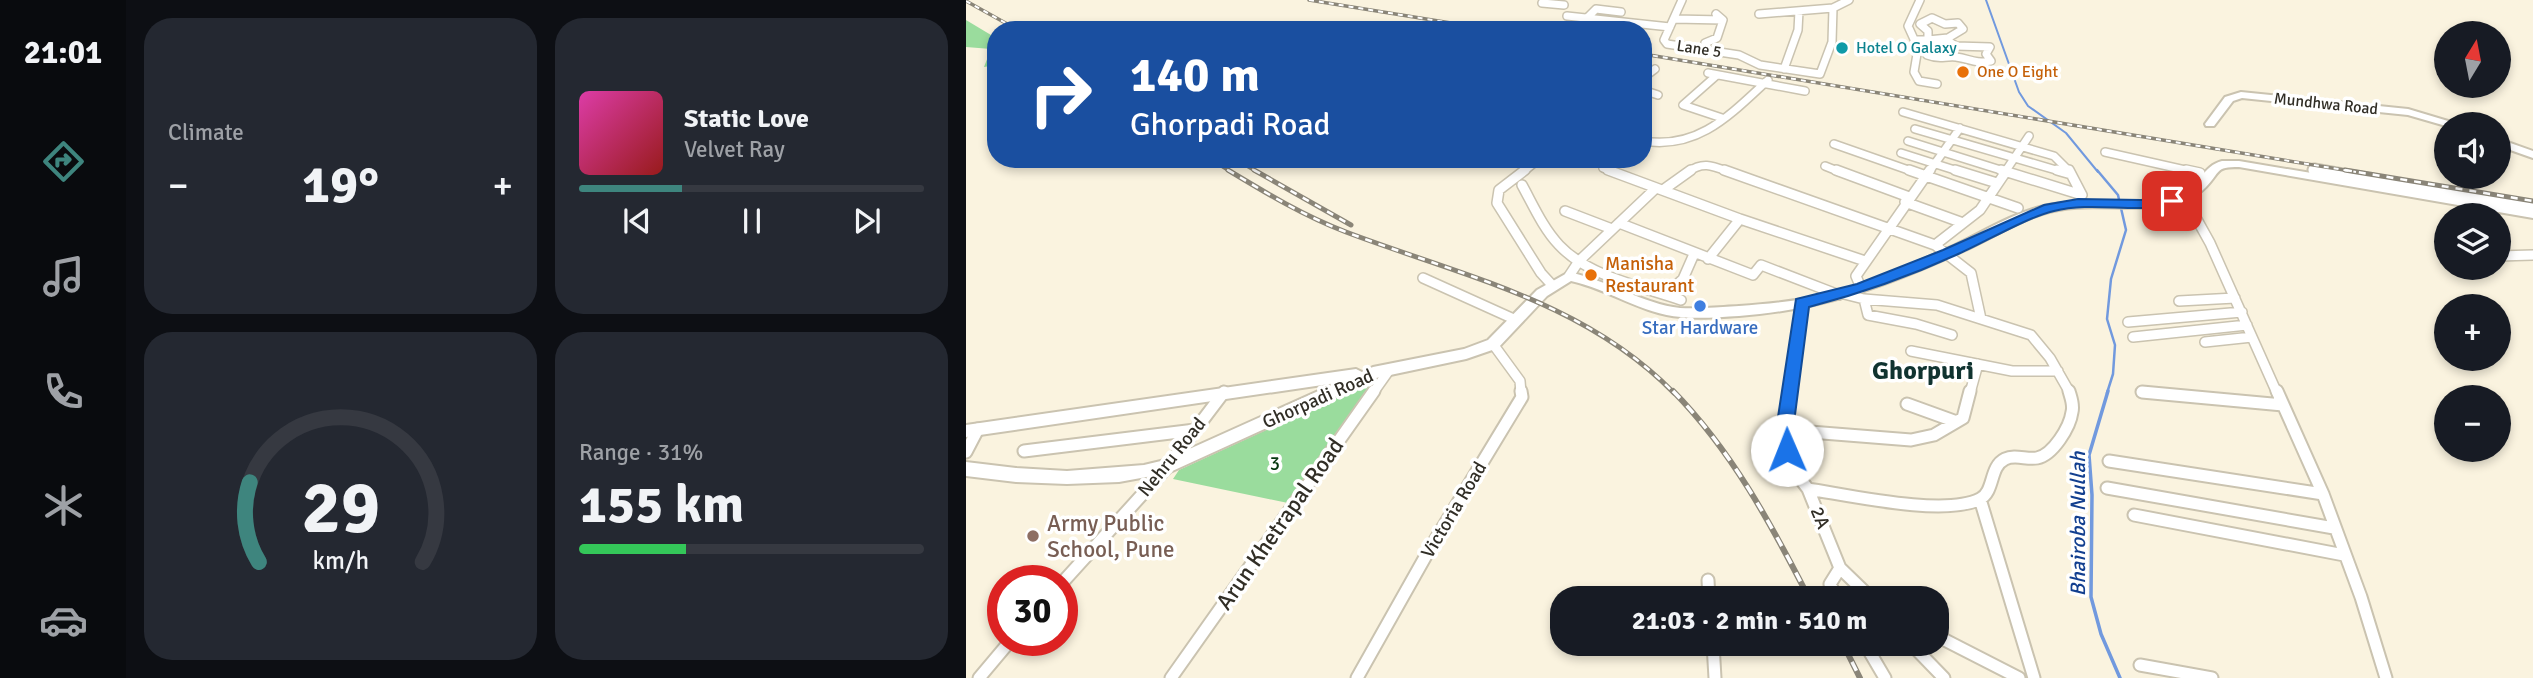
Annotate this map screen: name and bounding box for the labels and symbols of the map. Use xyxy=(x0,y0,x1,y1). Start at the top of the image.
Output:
north arrow xyxy=(2434,21,2511,98)
street label: Lane 5 xyxy=(1675,36,1723,62)
place label: Hotel O Galaxy xyxy=(1856,38,1957,58)
marker: Hotel O Galaxy xyxy=(1834,40,1850,56)
place label: One O Eight xyxy=(1977,62,2058,82)
marker: One O Eight xyxy=(1955,64,1971,80)
street label: Mundhwa Road xyxy=(2273,89,2379,119)
pin xyxy=(2142,171,2202,231)
place label: Manisha Restaurant xyxy=(1605,252,1695,298)
marker: Manisha Restaurant xyxy=(1583,267,1599,283)
marker: Star Hardware xyxy=(1692,298,1708,314)
place label: Star Hardware xyxy=(1642,316,1758,340)
district label: Ghorpuri xyxy=(1872,355,1974,387)
street label: Ghorpadi Road xyxy=(1259,364,1377,434)
street label: Nehru Road xyxy=(1133,413,1211,501)
position arrow xyxy=(1750,413,1824,487)
street label: Arun Khetrapal Road xyxy=(1210,432,1350,616)
water label: Bhairoba Nullah xyxy=(2065,451,2091,597)
park label: 3 xyxy=(1270,452,1280,476)
street label: Victoria Road xyxy=(1416,457,1492,563)
street label: 2A xyxy=(1805,503,1835,533)
place label: Army Public School, Pune xyxy=(1047,509,1174,564)
marker: Army Public School, Pune xyxy=(1025,528,1041,544)
speed limit sign: 30 xyxy=(987,565,1078,656)

